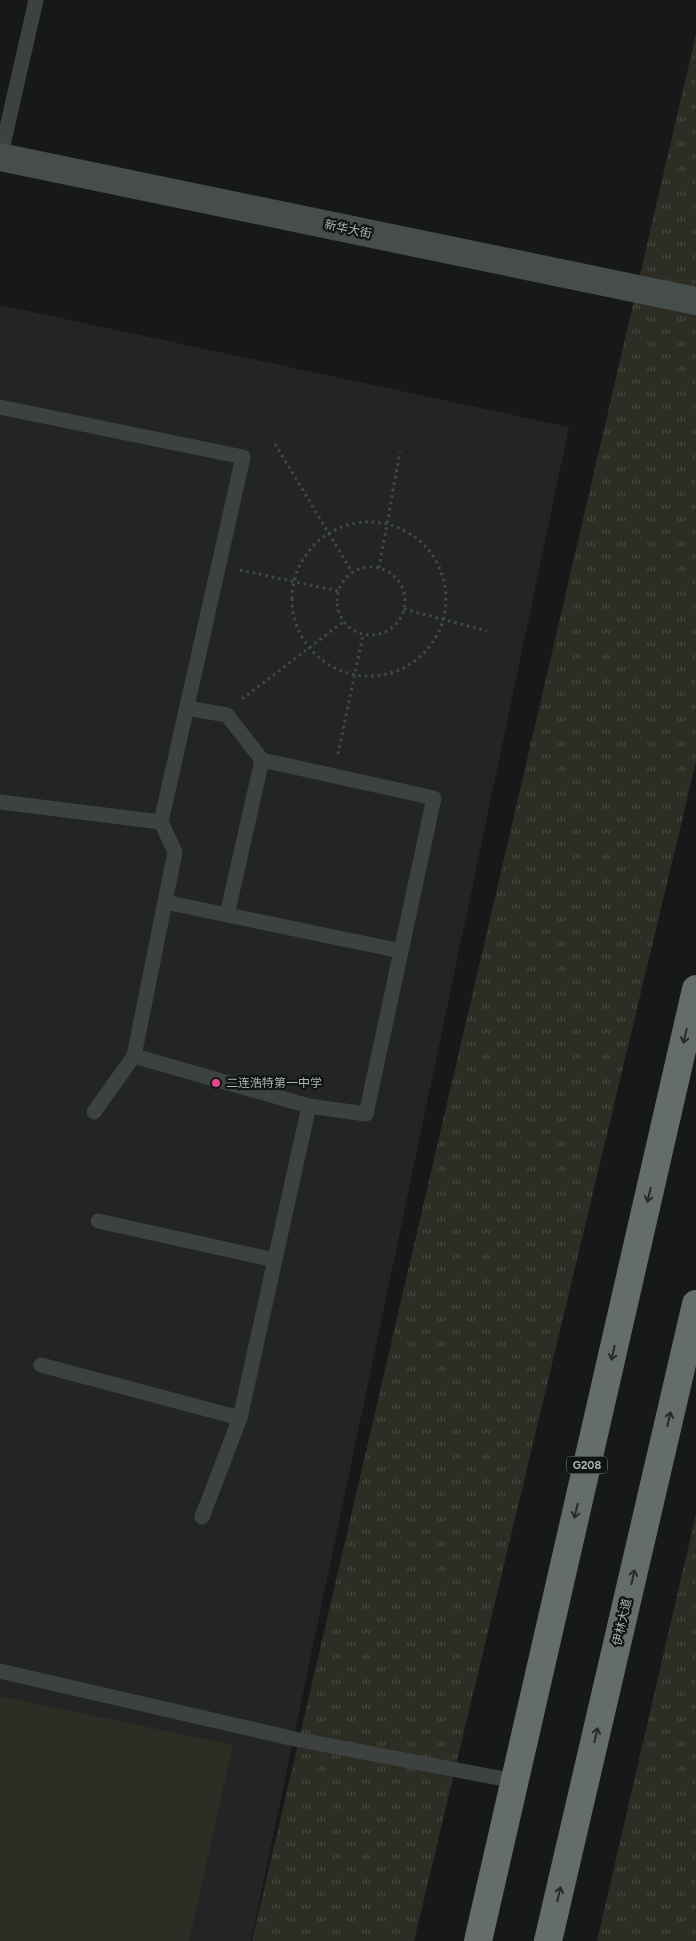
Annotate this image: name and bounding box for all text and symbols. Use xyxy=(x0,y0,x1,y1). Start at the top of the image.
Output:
street label: 新华大街 xyxy=(323,217,373,241)
one-way arrow xyxy=(680,1028,689,1044)
place label: 二连浩特第一中学 xyxy=(226,1076,322,1090)
marker: 二连浩特第一中学 xyxy=(210,1077,222,1089)
one-way arrow xyxy=(644,1186,653,1202)
one-way arrow xyxy=(608,1345,617,1361)
one-way arrow xyxy=(665,1411,674,1427)
road number: G208 xyxy=(567,1456,607,1474)
one-way arrow xyxy=(571,1503,581,1519)
one-way arrow xyxy=(629,1569,638,1585)
street label: 伊林大道 xyxy=(610,1597,634,1647)
one-way arrow xyxy=(592,1728,601,1744)
one-way arrow xyxy=(555,1886,564,1902)

